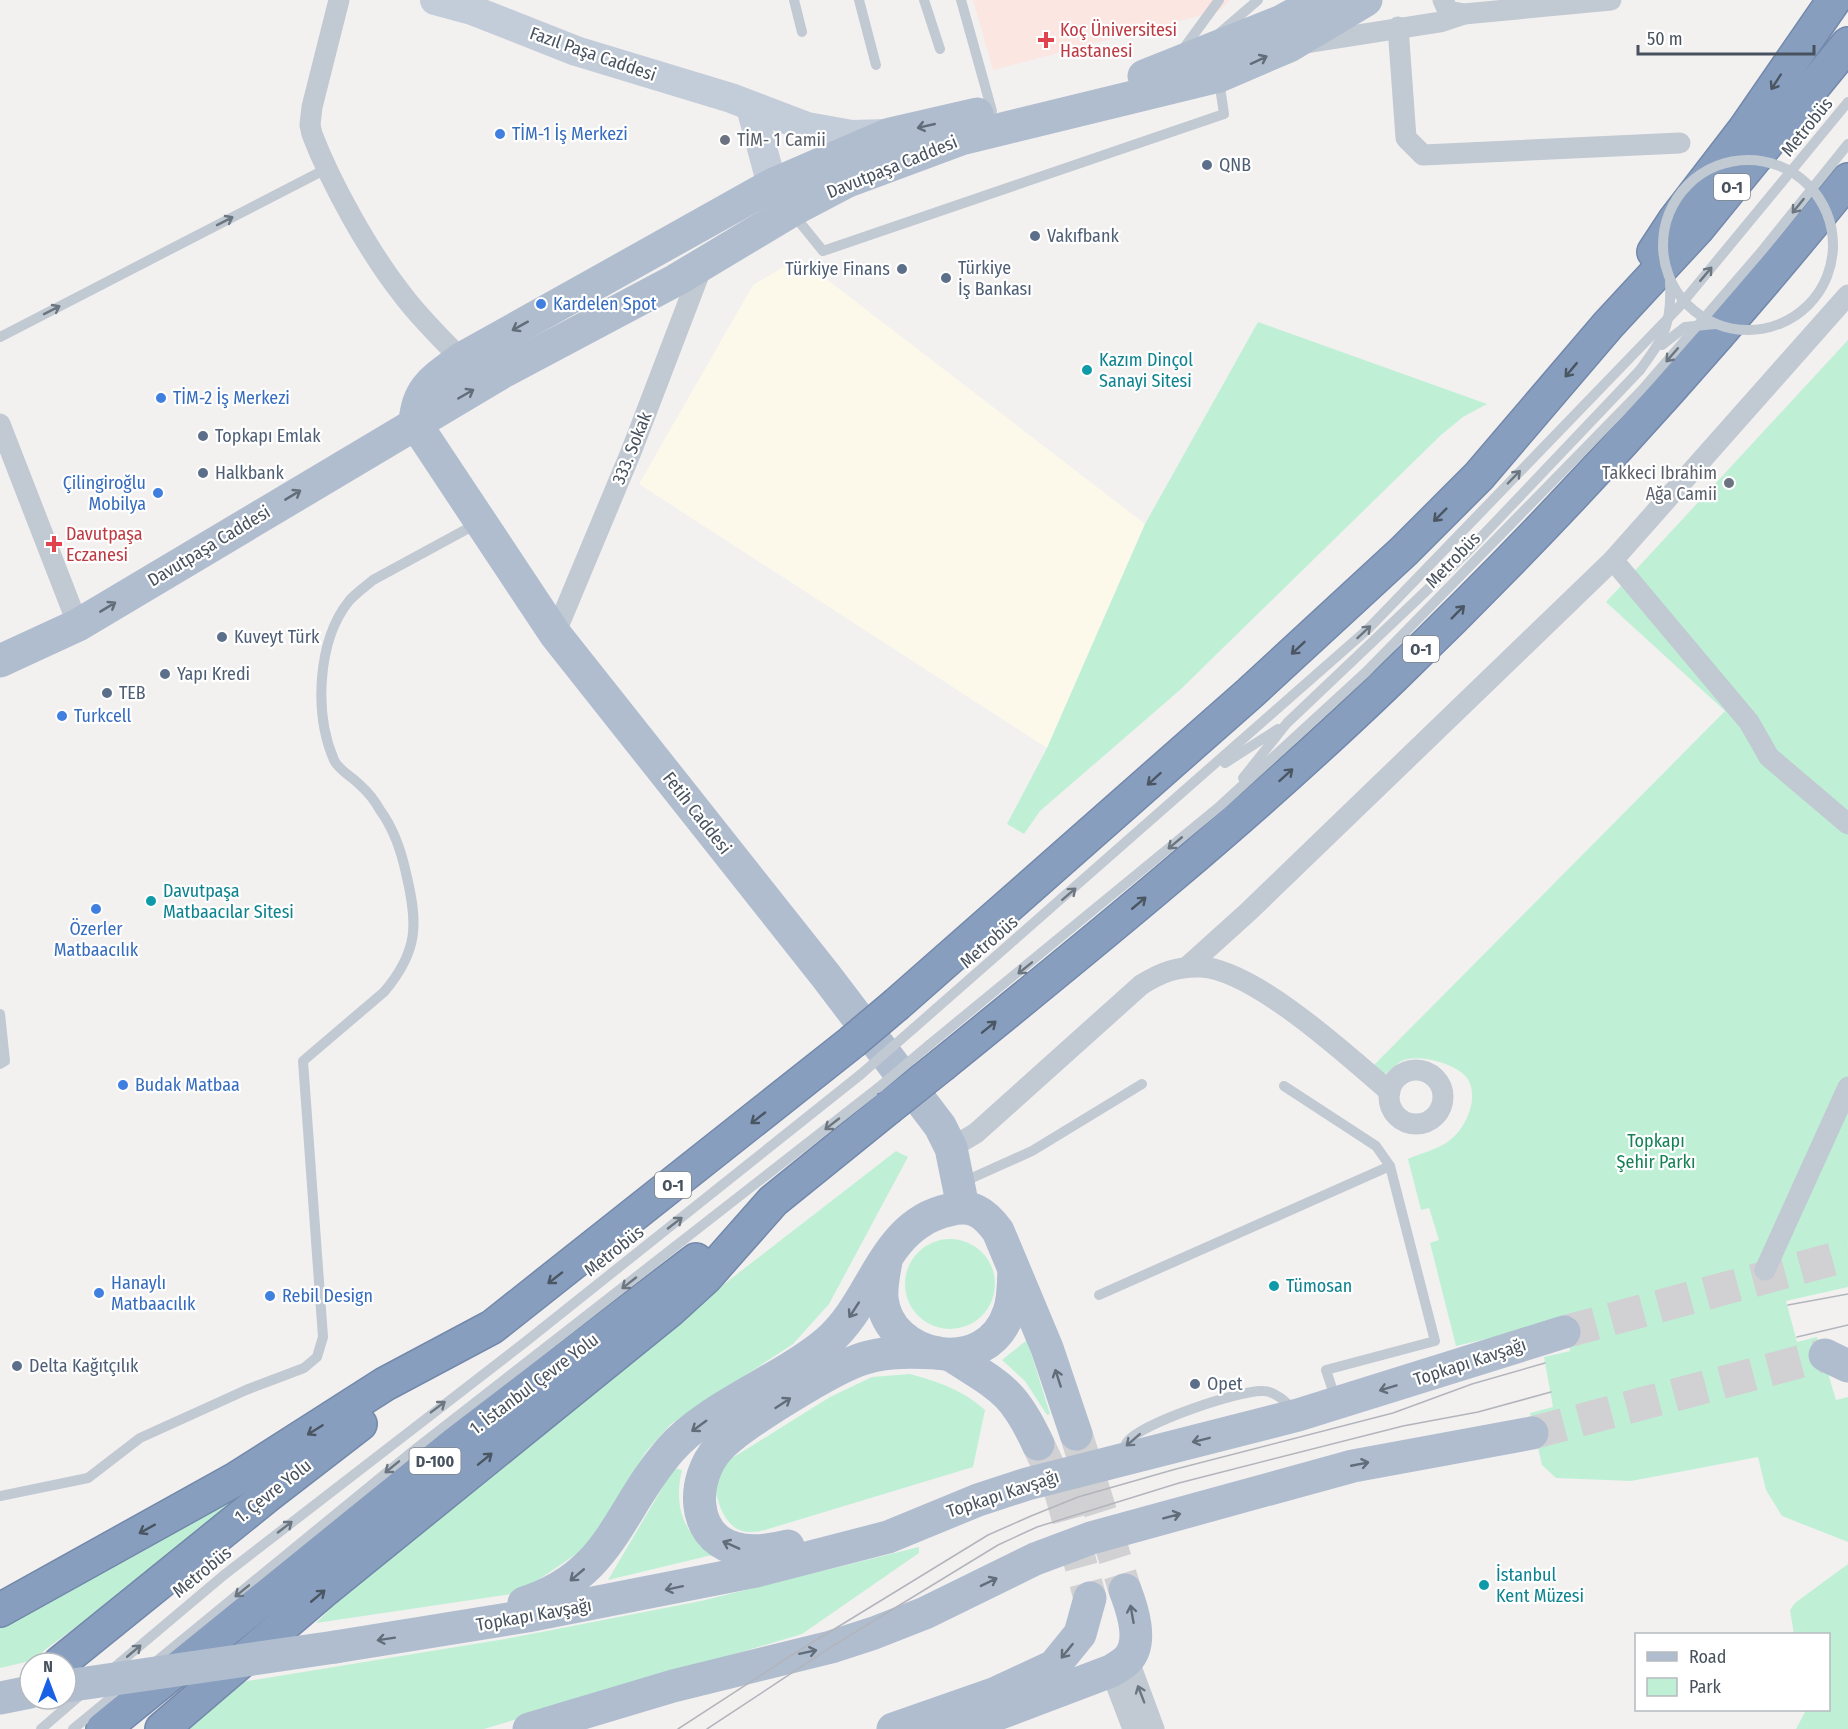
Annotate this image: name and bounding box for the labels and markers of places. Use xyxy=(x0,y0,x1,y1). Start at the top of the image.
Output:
place label: Koç Üniversitesi Hastanesi xyxy=(1060,19,1177,62)
marker: Koç Üniversitesi Hastanesi xyxy=(1037,31,1055,49)
place label: TİM-1 İş Merkezi xyxy=(512,123,628,145)
marker: TİM-1 İş Merkezi xyxy=(493,127,507,141)
place label: TİM- 1 Camii xyxy=(737,129,826,151)
marker: TİM- 1 Camii xyxy=(718,133,732,147)
place label: QNB xyxy=(1219,154,1251,176)
marker: QNB xyxy=(1200,158,1214,172)
place label: Vakıfbank xyxy=(1047,225,1119,247)
marker: Vakıfbank xyxy=(1028,229,1042,243)
place label: Türkiye İş Bankası xyxy=(958,257,1032,300)
place label: Türkiye Finans xyxy=(785,258,890,280)
marker: Türkiye Finans xyxy=(895,262,909,276)
marker: Türkiye İş Bankası xyxy=(939,271,953,285)
place label: Kardelen Spot xyxy=(553,293,657,315)
marker: Kardelen Spot xyxy=(534,297,548,311)
place label: Kazım Dinçol Sanayi Sitesi xyxy=(1099,349,1193,392)
marker: Kazım Dinçol Sanayi Sitesi xyxy=(1080,363,1094,377)
place label: TİM-2 İş Merkezi xyxy=(173,387,290,409)
marker: TİM-2 İş Merkezi xyxy=(154,391,168,405)
place label: Topkapı Emlak xyxy=(215,425,321,447)
marker: Topkapı Emlak xyxy=(196,429,210,443)
place label: Halkbank xyxy=(215,462,284,484)
place label: Takkeci Ibrahim Ağa Camii xyxy=(1602,462,1717,505)
marker: Halkbank xyxy=(196,466,210,480)
place label: Çilingiroğlu Mobilya xyxy=(63,472,146,515)
marker: Takkeci Ibrahim Ağa Camii xyxy=(1722,476,1736,490)
marker: Çilingiroğlu Mobilya xyxy=(151,486,165,500)
place label: Davutpaşa Eczanesi xyxy=(66,523,143,566)
marker: Davutpaşa Eczanesi xyxy=(47,537,61,551)
place label: Kuveyt Türk xyxy=(234,626,320,648)
marker: Kuveyt Türk xyxy=(215,630,229,644)
place label: Yapı Kredi xyxy=(177,663,250,685)
marker: Yapı Kredi xyxy=(158,667,172,681)
place label: TEB xyxy=(119,682,146,704)
marker: TEB xyxy=(100,686,114,700)
place label: Turkcell xyxy=(74,705,132,727)
marker: Turkcell xyxy=(55,709,69,723)
place label: Davutpaşa Matbaacılar Sitesi xyxy=(163,880,294,923)
marker: Davutpaşa Matbaacılar Sitesi xyxy=(144,894,158,908)
marker: Özerler Matbaacılık xyxy=(89,902,103,916)
place label: Özerler Matbaacılık xyxy=(54,918,139,961)
place label: Budak Matbaa xyxy=(135,1074,240,1096)
marker: Budak Matbaa xyxy=(116,1078,130,1092)
place label: Hanaylı Matbaacılık xyxy=(111,1272,196,1315)
place label: Tümosan xyxy=(1286,1275,1352,1297)
marker: Tümosan xyxy=(1267,1279,1281,1293)
place label: Rebil Design xyxy=(282,1285,373,1307)
marker: Hanaylı Matbaacılık xyxy=(92,1286,106,1300)
marker: Rebil Design xyxy=(263,1289,277,1303)
place label: Delta Kağıtçılık xyxy=(29,1355,139,1377)
marker: Delta Kağıtçılık xyxy=(10,1359,24,1373)
place label: Opet xyxy=(1207,1373,1243,1395)
marker: Opet xyxy=(1188,1377,1202,1391)
place label: İstanbul Kent Müzesi xyxy=(1496,1564,1584,1607)
marker: İstanbul Kent Müzesi xyxy=(1477,1578,1491,1592)

